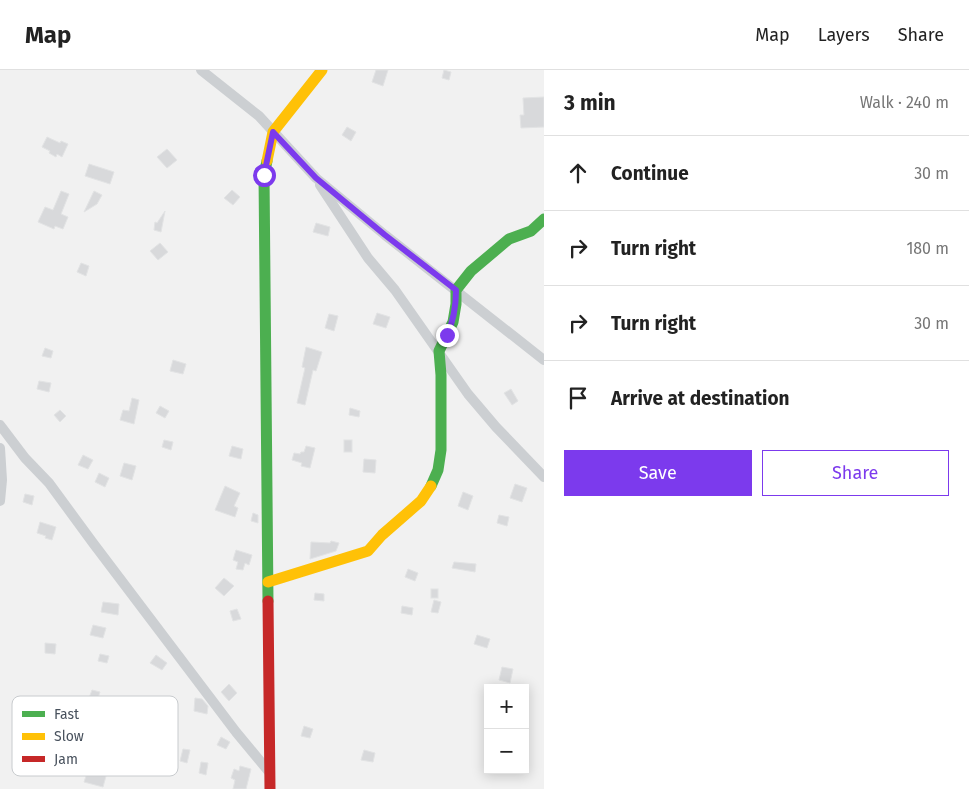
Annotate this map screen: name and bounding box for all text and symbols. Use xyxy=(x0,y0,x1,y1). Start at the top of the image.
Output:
text: Map xyxy=(25,21,71,49)
text: Map xyxy=(755,24,790,46)
text: Layers xyxy=(818,24,870,46)
text: Share xyxy=(898,24,944,46)
text: 3 min xyxy=(564,90,616,116)
text: Walk · 240 m xyxy=(860,93,949,112)
icon: ahead xyxy=(564,159,592,187)
text: Continue xyxy=(611,162,689,185)
route start xyxy=(253,164,276,187)
text: 30 m xyxy=(914,164,949,183)
icon: right xyxy=(564,234,592,262)
text: Turn right xyxy=(611,237,696,260)
text: 180 m xyxy=(906,239,949,258)
icon: right xyxy=(564,309,592,337)
text: Turn right xyxy=(611,312,696,335)
text: 30 m xyxy=(914,314,949,333)
route end xyxy=(436,324,459,347)
icon: arrive xyxy=(564,384,592,412)
text: Arrive at destination xyxy=(611,387,790,410)
button: Save xyxy=(564,450,752,496)
button: Share xyxy=(762,450,949,496)
map controls xyxy=(484,684,529,774)
button: + xyxy=(484,684,529,729)
legend xyxy=(12,696,178,776)
text: Fast xyxy=(54,706,80,723)
text: Slow xyxy=(54,728,84,745)
button: − xyxy=(484,729,529,774)
text: Jam xyxy=(54,751,78,768)

